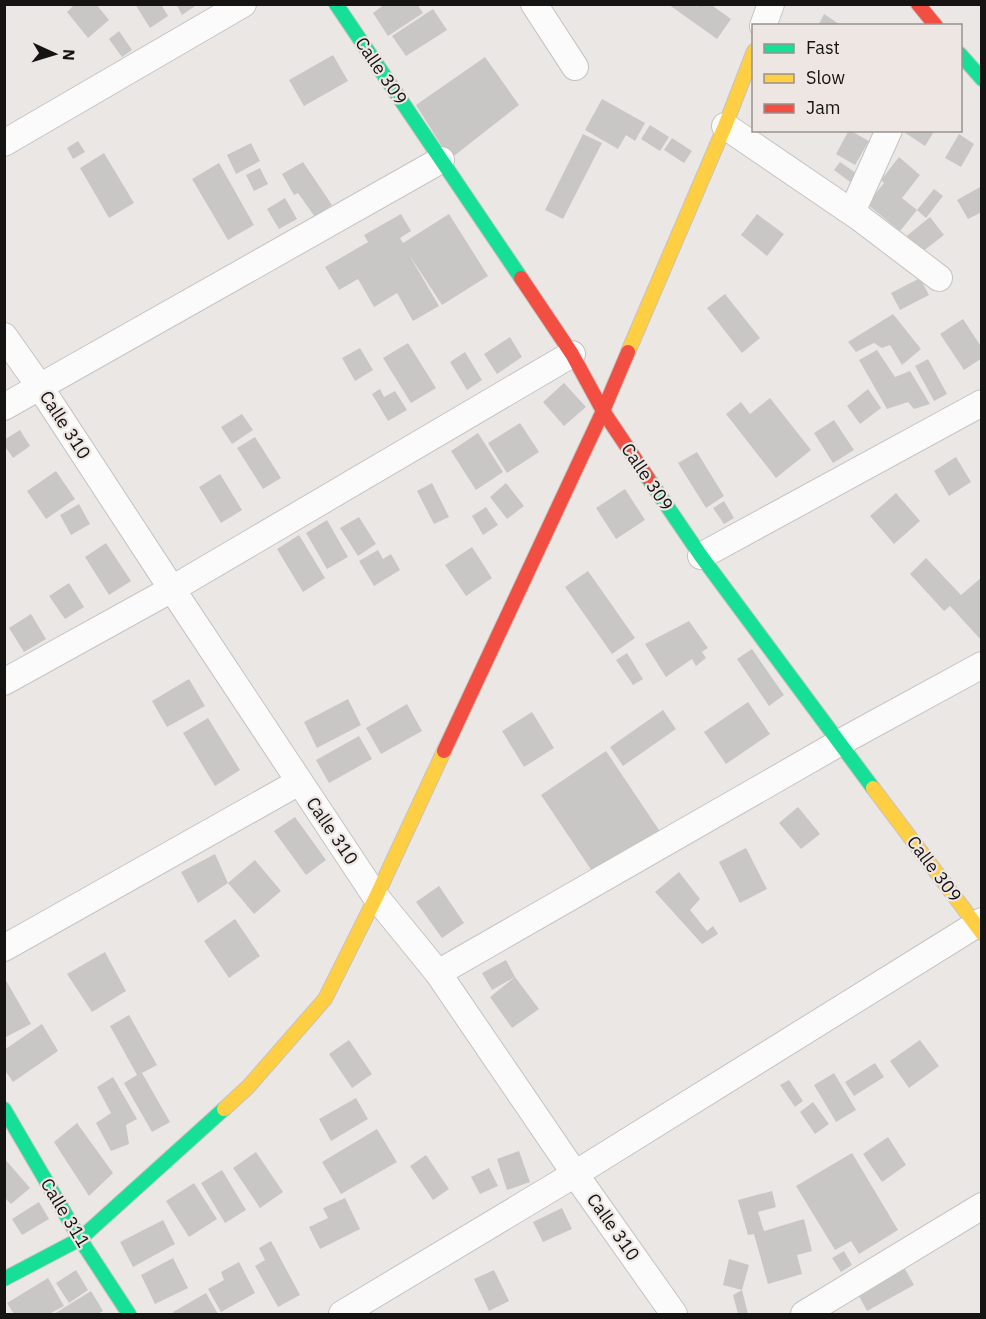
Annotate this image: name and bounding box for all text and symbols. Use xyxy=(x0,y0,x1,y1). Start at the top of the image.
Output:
north arrow xyxy=(24,24,84,84)
legend xyxy=(752,24,962,132)
street label: Calle 309 xyxy=(350,32,412,109)
text: Fast xyxy=(806,36,840,59)
text: N xyxy=(59,49,79,62)
text: Slow xyxy=(806,66,845,89)
text: Jam xyxy=(806,96,841,119)
street label: Calle 310 xyxy=(35,386,96,463)
street label: Calle 309 xyxy=(616,438,678,515)
street label: Calle 310 xyxy=(301,792,363,869)
street label: Calle 309 xyxy=(902,831,967,906)
street label: Calle 311 xyxy=(36,1174,95,1252)
street label: Calle 310 xyxy=(582,1189,645,1265)

